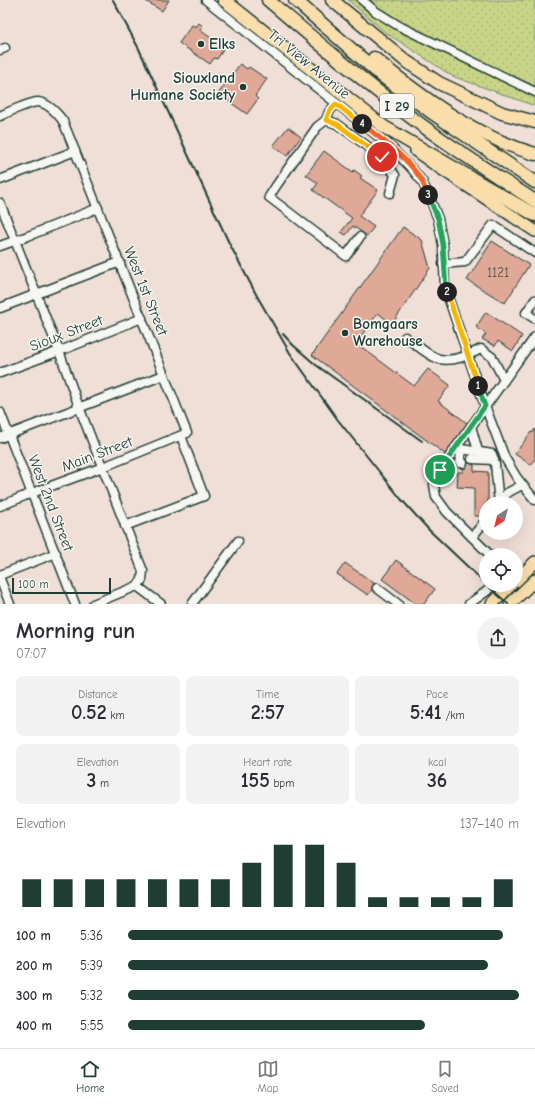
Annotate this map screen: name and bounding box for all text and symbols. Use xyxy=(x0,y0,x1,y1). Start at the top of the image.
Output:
street label: Tri View Avenue xyxy=(264,25,354,103)
place label: Elks xyxy=(209,35,235,53)
marker: Elks xyxy=(196,39,206,49)
place label: Siouxland Humane Society xyxy=(130,69,235,104)
marker: Siouxland Humane Society xyxy=(238,82,248,92)
road number: I 29 xyxy=(380,94,414,118)
pin: 4 xyxy=(352,114,372,134)
text: 4 xyxy=(359,117,365,130)
pin xyxy=(365,140,399,174)
icon: check xyxy=(371,146,393,168)
pin: 3 xyxy=(418,185,438,205)
text: 3 xyxy=(425,188,431,201)
street label: West 1st Street xyxy=(120,244,172,339)
house number: 1121 xyxy=(487,265,509,280)
pin: 2 xyxy=(437,282,457,302)
text: 2 xyxy=(444,285,450,298)
street label: Sioux Street xyxy=(27,311,106,355)
place label: Bomgaars Warehouse xyxy=(353,315,423,350)
marker: Bomgaars Warehouse xyxy=(340,328,350,338)
pin: 1 xyxy=(468,376,488,396)
text: 1 xyxy=(476,379,480,392)
street label: Main Street xyxy=(59,432,136,476)
street label: West 2nd Street xyxy=(24,452,78,554)
pin xyxy=(423,453,457,487)
icon: arrive xyxy=(429,459,451,481)
north arrow xyxy=(479,496,523,540)
map controls xyxy=(479,496,523,592)
button: locate xyxy=(479,548,523,592)
scale bar xyxy=(12,576,111,595)
text: 100 m xyxy=(18,578,49,591)
button: share xyxy=(477,617,519,659)
text: Morning run xyxy=(16,618,135,644)
text: 07:07 xyxy=(16,646,47,661)
text: Distance xyxy=(78,688,118,701)
text: Time xyxy=(256,688,279,701)
text: Pace xyxy=(426,688,448,701)
text: 0.52 xyxy=(71,701,107,724)
text: 2:57 xyxy=(251,701,284,724)
text: 5:41 xyxy=(410,701,442,724)
text: km xyxy=(107,709,125,722)
text: /km xyxy=(442,709,465,722)
text: Elevation xyxy=(77,756,119,769)
text: Heart rate xyxy=(243,756,292,769)
text: kcal xyxy=(428,756,446,769)
text: 3 xyxy=(87,769,96,792)
text: 155 xyxy=(241,769,270,792)
text: 36 xyxy=(427,769,447,792)
text: m xyxy=(96,777,109,790)
text: bpm xyxy=(270,777,294,790)
text: Elevation xyxy=(16,816,66,831)
text: 137–140 m xyxy=(460,816,519,831)
text: 100 m xyxy=(16,928,51,943)
text: 5:36 xyxy=(80,928,103,943)
text: 200 m xyxy=(16,958,52,973)
text: 5:39 xyxy=(80,958,103,973)
text: 300 m xyxy=(16,988,52,1003)
text: 5:32 xyxy=(80,988,103,1003)
text: 400 m xyxy=(16,1018,52,1033)
text: 5:55 xyxy=(80,1018,104,1033)
tab: Home xyxy=(76,1058,105,1095)
tab: Map xyxy=(257,1058,279,1095)
tab: Saved xyxy=(431,1058,459,1095)

